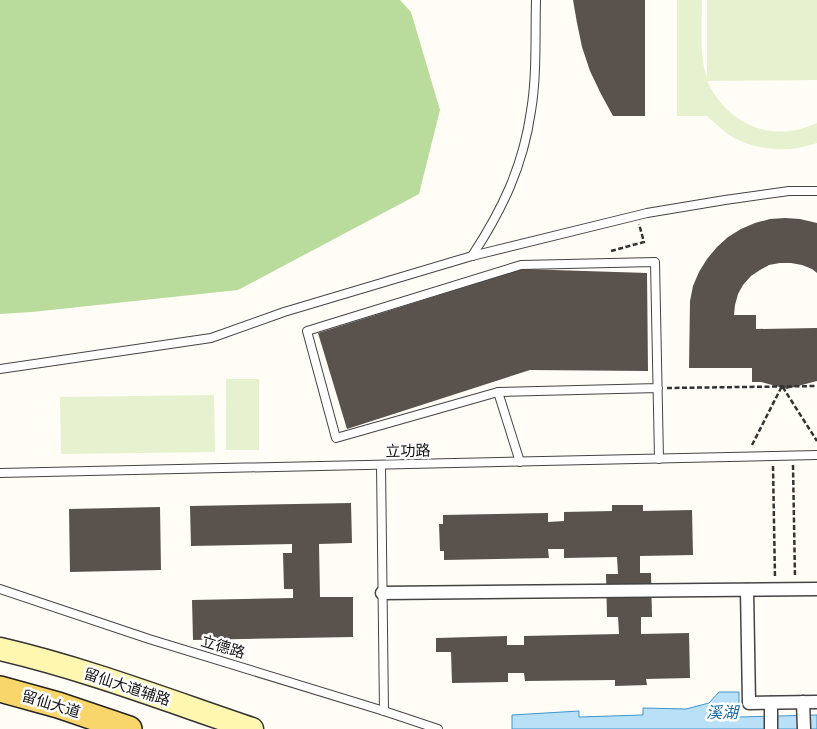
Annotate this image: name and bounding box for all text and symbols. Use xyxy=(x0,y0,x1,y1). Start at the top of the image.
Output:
street label: 立功路 xyxy=(385,440,431,460)
street label: 立德路 xyxy=(199,630,248,662)
street label: 留仙大道辅路 xyxy=(81,663,173,709)
street label: 留仙大道 xyxy=(20,685,83,721)
water label: 溪湖 xyxy=(706,701,741,723)

